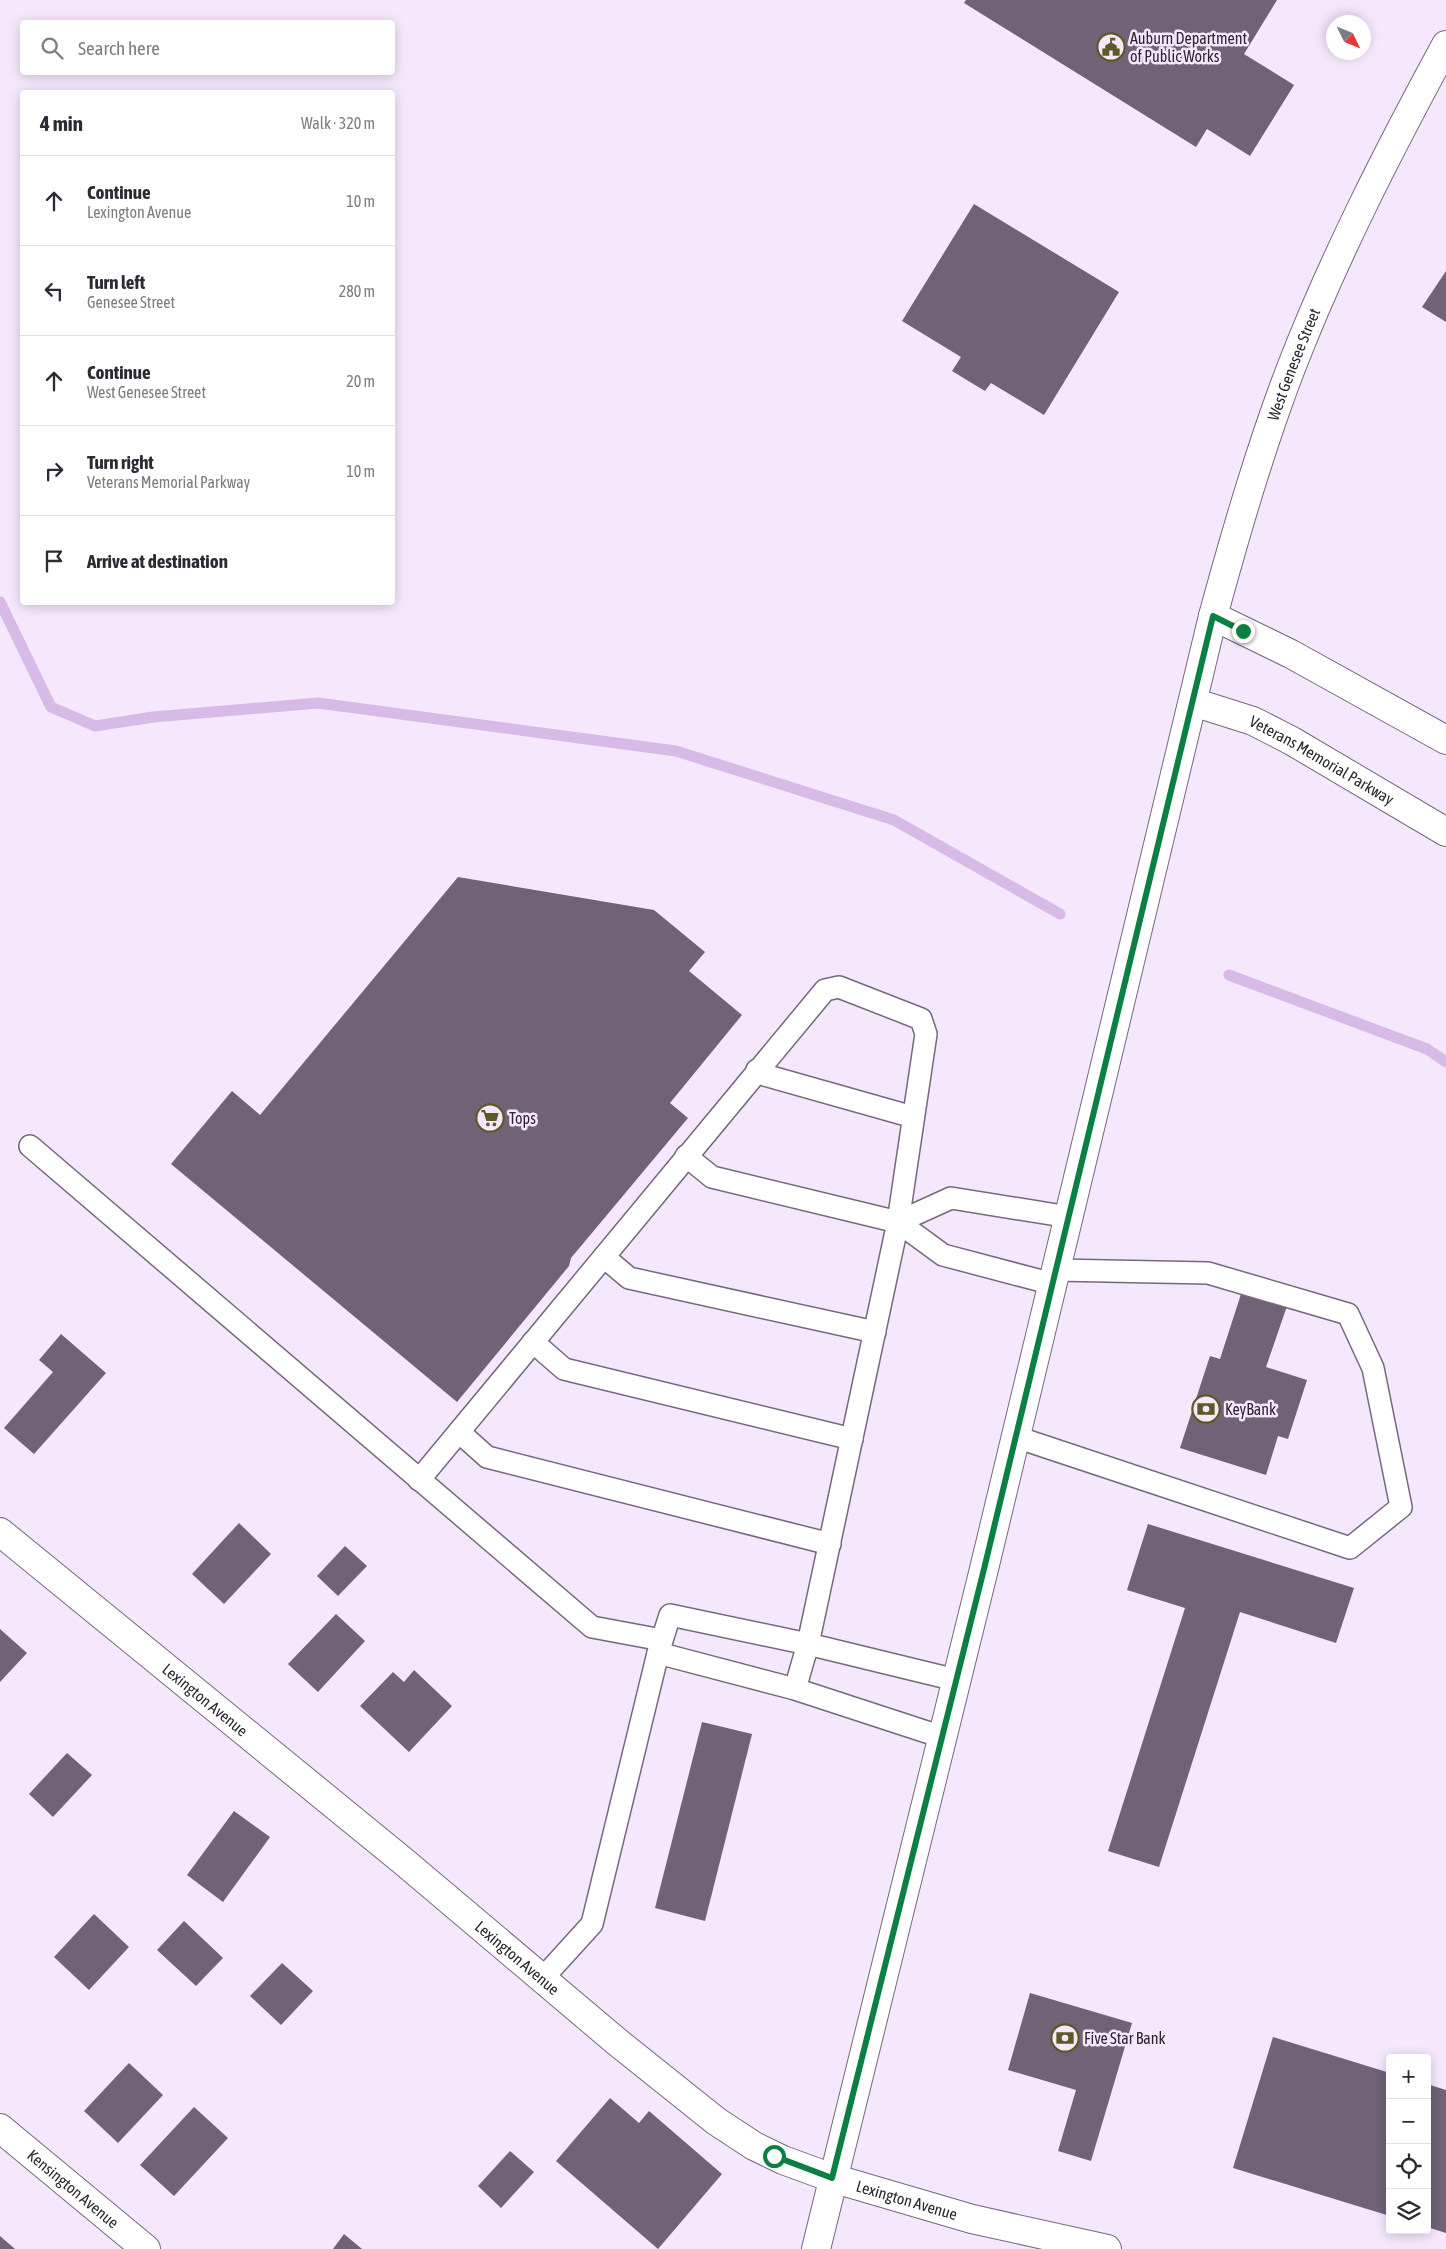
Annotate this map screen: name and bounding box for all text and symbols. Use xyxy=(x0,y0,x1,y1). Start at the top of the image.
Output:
north arrow xyxy=(1326,15,1371,60)
search box xyxy=(20,20,395,75)
place label: Auburn Department of Public Works xyxy=(1130,29,1248,65)
public building icon: Auburn Department of Public Works xyxy=(1096,32,1126,62)
icon: search xyxy=(38,34,66,62)
text: Search here xyxy=(78,37,160,59)
text: 4 min xyxy=(40,111,83,135)
text: Walk · 320 m xyxy=(301,114,375,132)
text: Continue xyxy=(87,181,151,203)
icon: ahead xyxy=(40,187,68,215)
text: 10 m xyxy=(346,192,375,210)
text: Lexington Avenue xyxy=(87,203,191,221)
text: Turn left xyxy=(87,271,145,293)
icon: left xyxy=(40,277,68,305)
text: 280 m xyxy=(339,282,375,300)
text: Genesee Street xyxy=(87,293,175,311)
street label: West Genesee Street xyxy=(1264,305,1324,423)
text: Continue xyxy=(87,361,151,383)
icon: ahead xyxy=(40,367,68,395)
text: 20 m xyxy=(346,372,375,390)
text: West Genesee Street xyxy=(87,383,206,401)
text: Turn right xyxy=(87,451,154,473)
icon: right xyxy=(40,457,68,485)
text: 10 m xyxy=(346,462,375,480)
text: Veterans Memorial Parkway xyxy=(87,473,250,491)
icon: arrive xyxy=(40,547,68,575)
text: Arrive at destination xyxy=(87,550,228,572)
route end xyxy=(1232,620,1255,643)
street label: Veterans Memorial Parkway xyxy=(1247,712,1398,809)
supermarket icon: Tops xyxy=(475,1103,505,1133)
place label: Tops xyxy=(509,1109,536,1128)
bank icon: KeyBank xyxy=(1191,1394,1221,1424)
place label: KeyBank xyxy=(1225,1400,1276,1419)
street label: Lexington Avenue xyxy=(159,1660,251,1740)
street label: Lexington Avenue xyxy=(472,1917,563,1998)
bank icon: Five Star Bank xyxy=(1050,2023,1080,2053)
place label: Five Star Bank xyxy=(1084,2029,1166,2047)
map controls xyxy=(1386,2054,1431,2234)
button: + xyxy=(1386,2054,1431,2099)
button: − xyxy=(1386,2099,1431,2144)
button: locate xyxy=(1386,2144,1431,2189)
route start xyxy=(763,2145,786,2168)
street label: Kensington Avenue xyxy=(24,2146,122,2232)
street label: Lexington Avenue xyxy=(854,2177,959,2223)
button: layers xyxy=(1386,2189,1431,2234)

